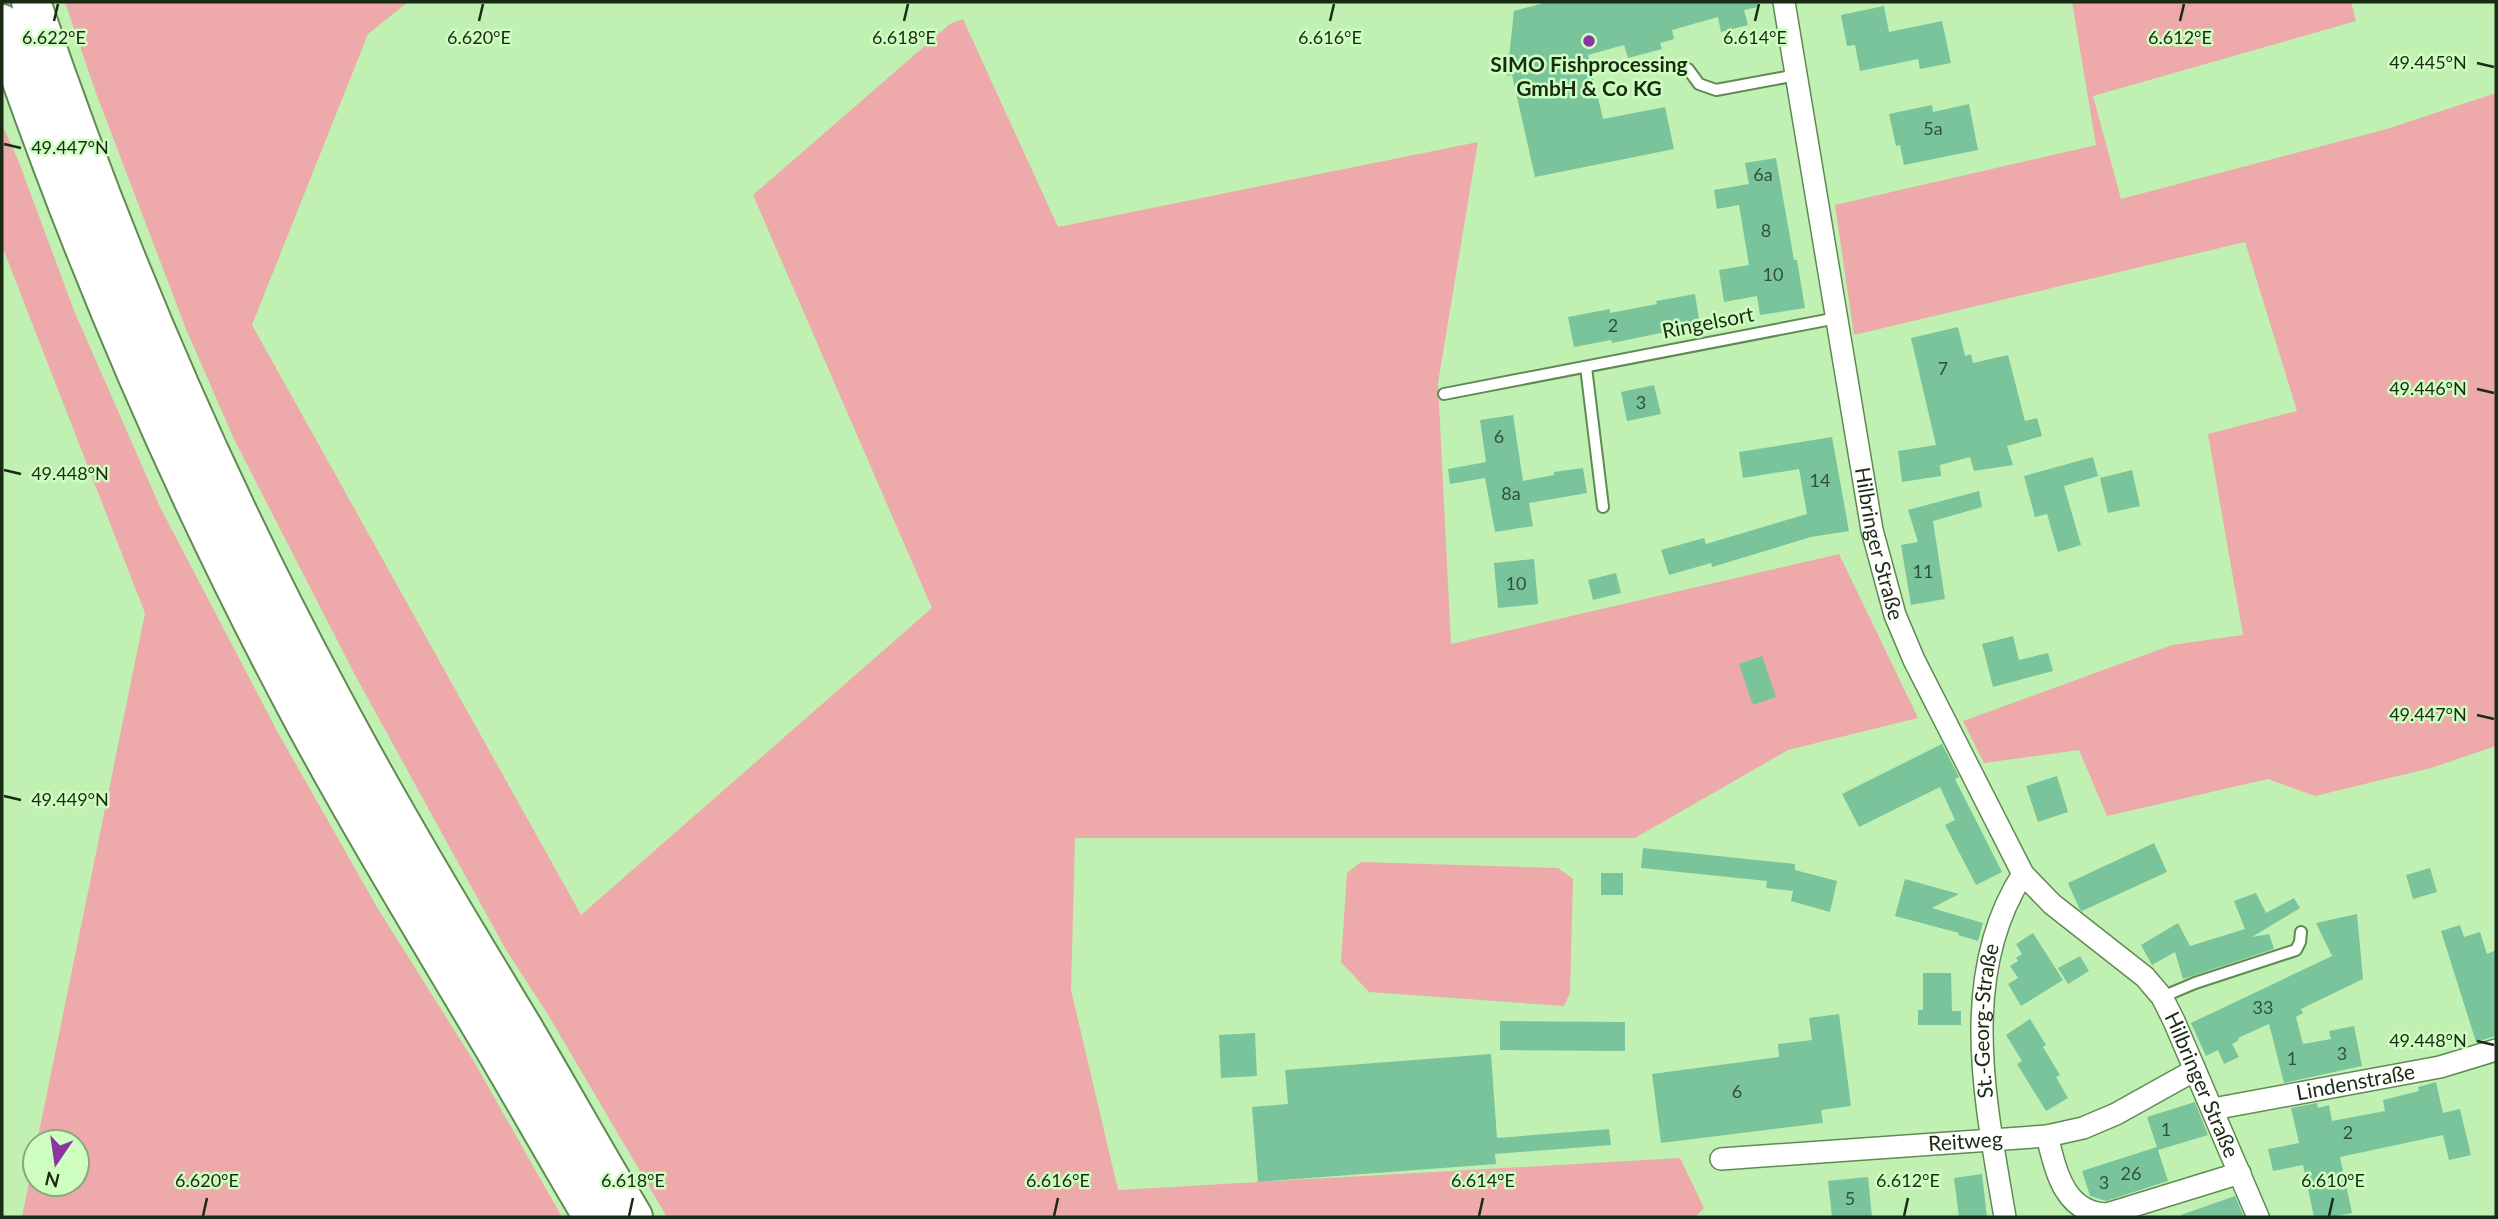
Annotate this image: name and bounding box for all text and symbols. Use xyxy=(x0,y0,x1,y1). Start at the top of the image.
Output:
text: 6.622°E xyxy=(22,26,86,48)
text: 6.620°E xyxy=(447,26,511,48)
text: 6.618°E xyxy=(872,26,936,48)
text: 6.616°E xyxy=(1298,26,1362,48)
text: 6.614°E xyxy=(1723,26,1787,48)
text: 6.612°E xyxy=(2148,26,2212,48)
marker: SIMO Fishprocessing GmbH & Co KG xyxy=(1581,33,1597,49)
place label: SIMO Fishprocessing GmbH & Co KG xyxy=(1490,51,1688,100)
text: 49.445°N xyxy=(2389,51,2467,73)
house number: 5a xyxy=(1923,117,1943,139)
text: 49.447°N xyxy=(31,136,109,158)
house number: 6a xyxy=(1753,163,1773,185)
house number: 8 xyxy=(1761,219,1771,241)
house number: 10 xyxy=(1763,263,1783,285)
street label: Ringelsort xyxy=(1660,300,1756,343)
house number: 2 xyxy=(1608,314,1618,336)
house number: 7 xyxy=(1938,357,1948,379)
text: 49.446°N xyxy=(2389,377,2467,399)
house number: 3 xyxy=(1636,391,1646,413)
house number: 6 xyxy=(1494,425,1504,447)
text: 49.448°N xyxy=(31,462,109,484)
street label: Hilbringer Straße xyxy=(1851,465,1910,622)
house number: 14 xyxy=(1810,469,1830,491)
house number: 8a xyxy=(1501,482,1521,504)
house number: 11 xyxy=(1913,560,1933,582)
house number: 10 xyxy=(1506,572,1526,594)
text: 49.447°N xyxy=(2389,703,2467,725)
text: 49.449°N xyxy=(31,788,109,810)
street label: St.-Georg-Straße xyxy=(1968,941,2003,1100)
house number: 33 xyxy=(2253,996,2273,1018)
street label: Hilbringer Straße xyxy=(2160,1007,2245,1161)
text: 49.448°N xyxy=(2389,1029,2467,1051)
house number: 3 xyxy=(2337,1042,2347,1064)
house number: 1 xyxy=(2287,1047,2297,1069)
street label: Lindenstraße xyxy=(2294,1058,2417,1104)
house number: 6 xyxy=(1732,1080,1742,1102)
house number: 1 xyxy=(2161,1118,2171,1140)
house number: 2 xyxy=(2343,1121,2353,1143)
street label: Reitweg xyxy=(1927,1125,2003,1155)
north arrow xyxy=(21,1128,91,1198)
house number: 26 xyxy=(2121,1162,2141,1184)
text: N xyxy=(42,1167,62,1193)
text: 6.620°E xyxy=(175,1169,239,1191)
text: 6.618°E xyxy=(601,1169,665,1191)
text: 6.616°E xyxy=(1026,1169,1090,1191)
text: 6.614°E xyxy=(1451,1169,1515,1191)
text: 6.612°E xyxy=(1876,1169,1940,1191)
text: 6.610°E xyxy=(2301,1169,2365,1191)
house number: 3 xyxy=(2099,1171,2109,1193)
house number: 5 xyxy=(1845,1187,1855,1209)

